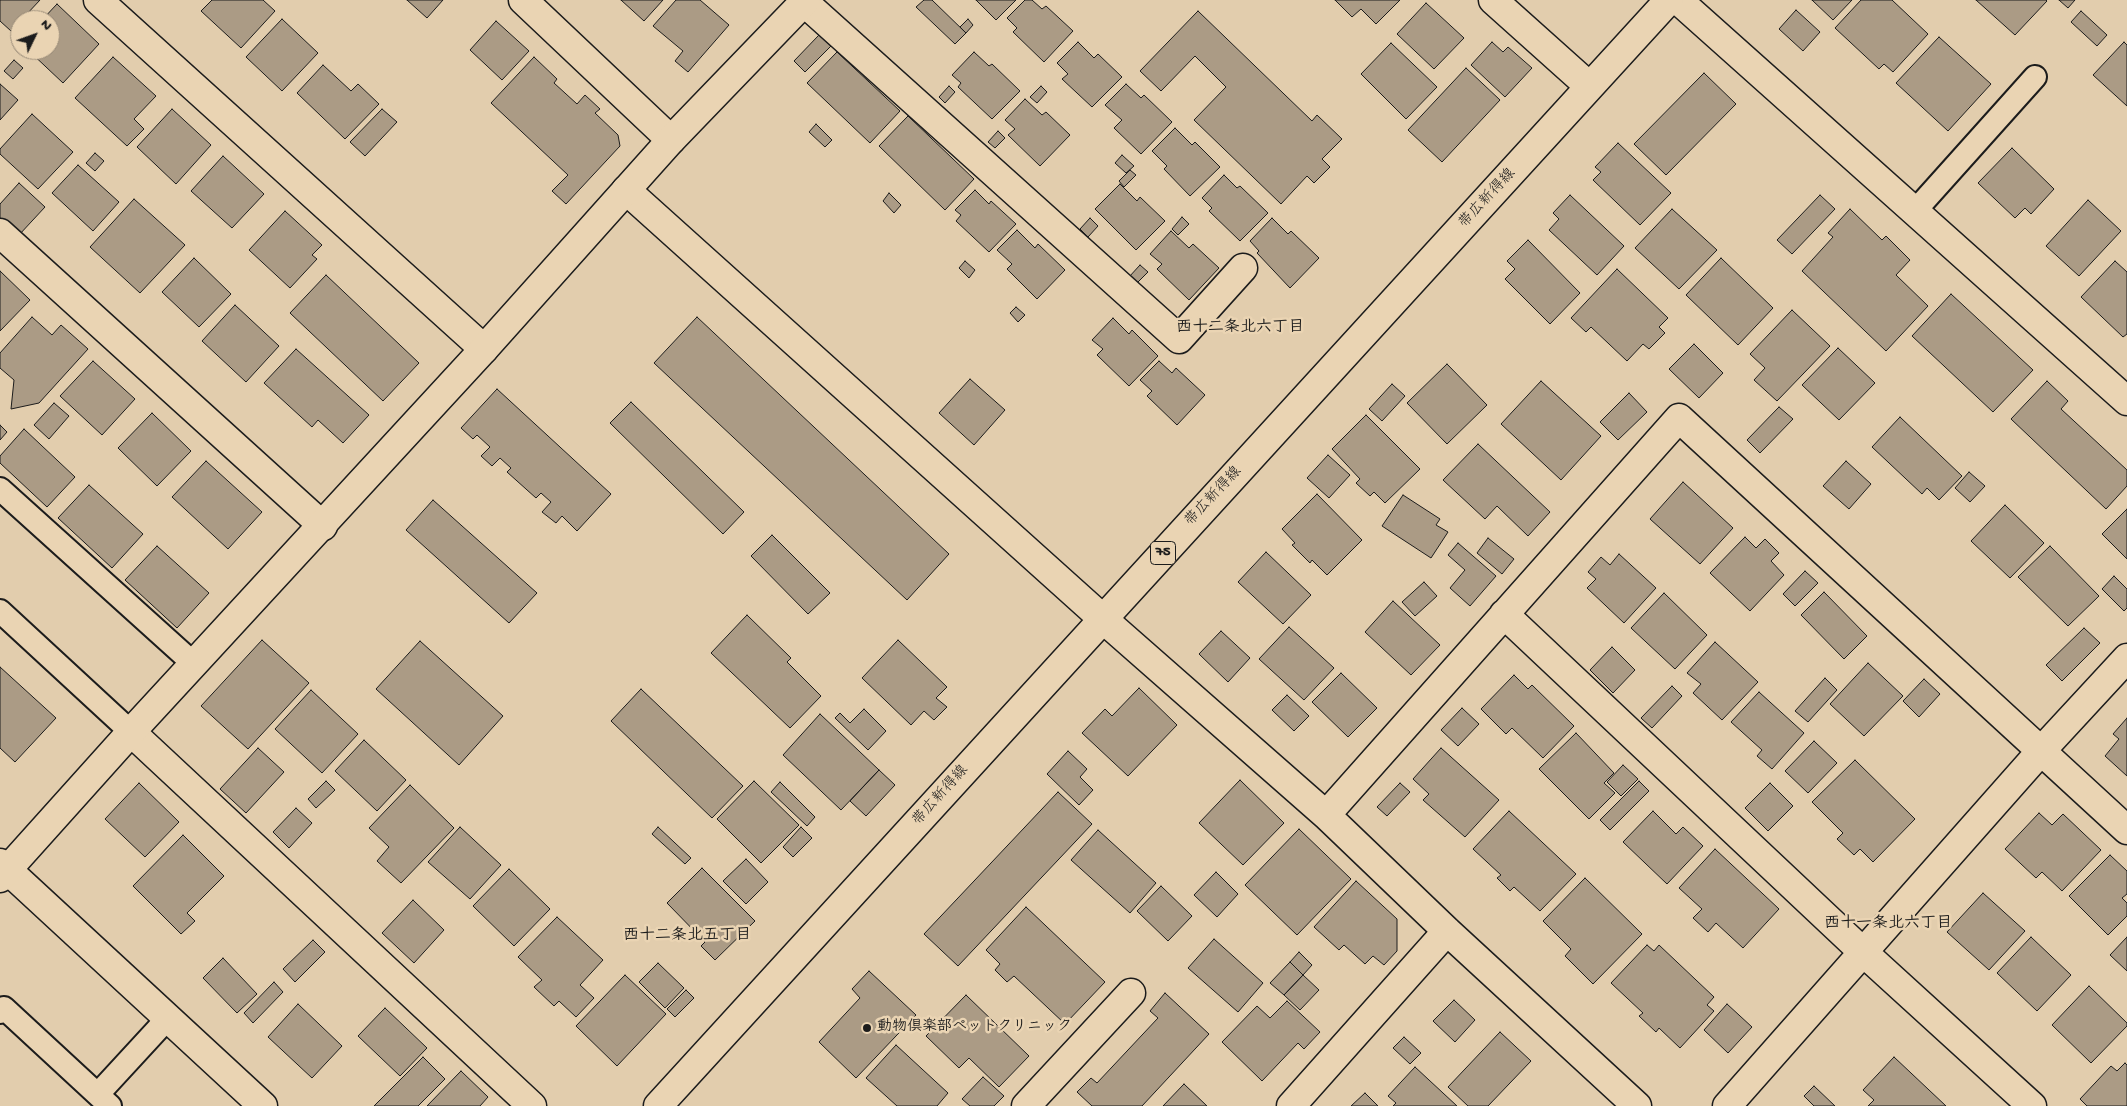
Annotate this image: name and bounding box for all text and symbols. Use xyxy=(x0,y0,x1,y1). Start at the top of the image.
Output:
north arrow xyxy=(10,10,60,60)
text: N xyxy=(36,16,55,34)
street label: 帯広新得線 xyxy=(1456,165,1520,233)
district label: 西十二条北六丁目 xyxy=(1176,319,1304,339)
street label: 帯広新得線 xyxy=(1182,463,1246,531)
road number: 75 xyxy=(1150,542,1176,564)
street label: 帯広新得線 xyxy=(909,762,973,830)
district label: 西十一条北六丁目 xyxy=(1824,915,1952,935)
district label: 西十二条北五丁目 xyxy=(623,927,751,947)
place label: 動物倶楽部ペットクリニック xyxy=(877,1019,1072,1037)
marker: 動物倶楽部ペットクリニック xyxy=(861,1022,873,1034)

